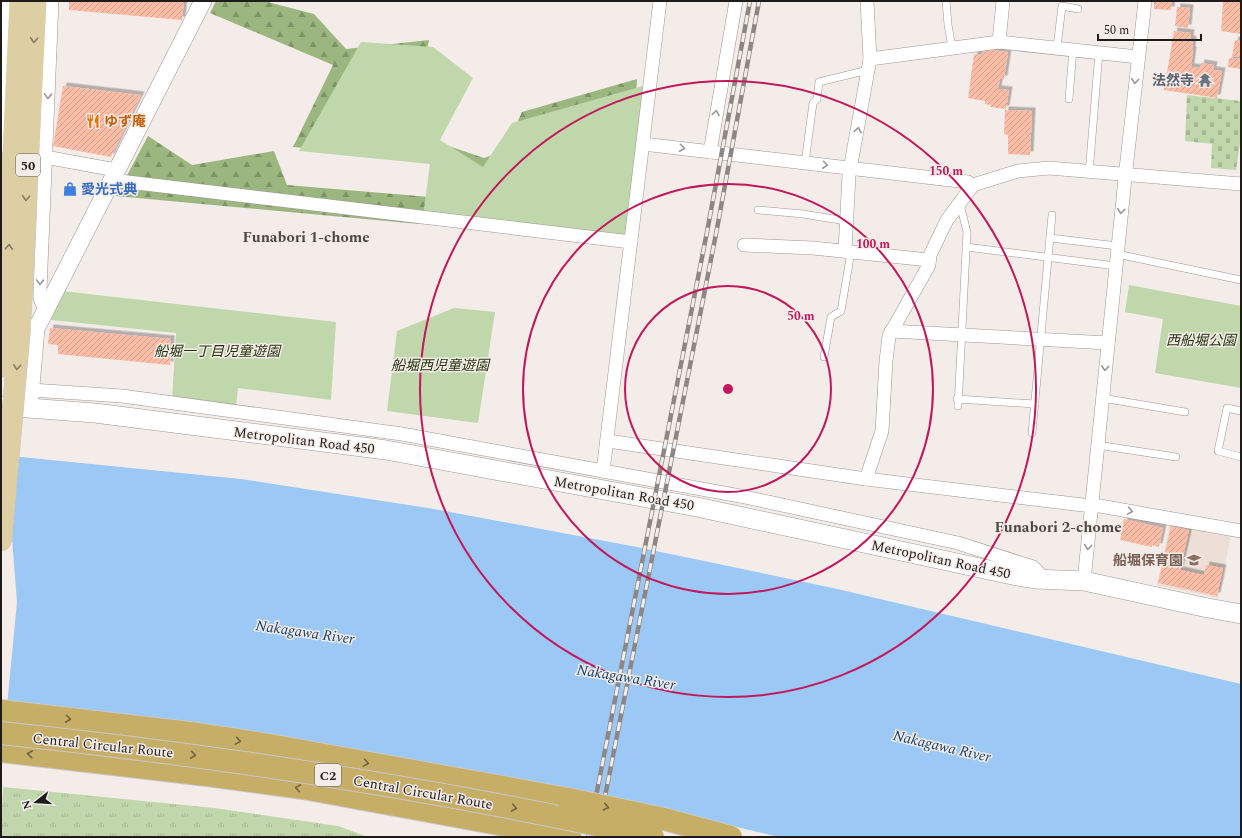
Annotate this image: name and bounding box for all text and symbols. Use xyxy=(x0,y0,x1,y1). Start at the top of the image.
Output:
scale bar xyxy=(1098,16,1201,42)
text: 50 m xyxy=(1104,21,1129,40)
one-way arrow xyxy=(30,37,38,43)
place label: 法然寺 xyxy=(1152,70,1194,91)
temple icon: 法然寺 xyxy=(1197,72,1213,88)
one-way arrow xyxy=(1131,78,1140,84)
one-way arrow xyxy=(44,93,52,99)
one-way arrow xyxy=(712,110,720,116)
place label: ゆず庵 xyxy=(104,111,146,132)
restaurant icon: ゆず庵 xyxy=(85,113,101,129)
one-way arrow xyxy=(853,127,861,133)
one-way arrow xyxy=(679,144,685,153)
road number: 50 xyxy=(16,154,40,176)
one-way arrow xyxy=(822,160,828,169)
text: 150 m xyxy=(929,162,963,181)
place label: 愛光式典 xyxy=(81,179,137,200)
shop icon: 愛光式典 xyxy=(62,181,78,197)
one-way arrow xyxy=(22,195,31,201)
one-way arrow xyxy=(1117,208,1126,214)
district label: Funabori 1-chome xyxy=(242,226,370,249)
text: 100 m xyxy=(856,235,890,254)
one-way arrow xyxy=(4,244,13,250)
one-way arrow xyxy=(36,279,44,285)
text: 50 m xyxy=(787,307,815,326)
park label: 西船堀公園 xyxy=(1166,330,1238,351)
park label: 船堀一丁目児童遊園 xyxy=(154,341,282,362)
park label: 船堀西児童遊園 xyxy=(391,355,491,376)
one-way arrow xyxy=(12,364,21,370)
one-way arrow xyxy=(1101,365,1110,371)
centre of rings xyxy=(721,382,735,396)
street label: Metropolitan Road 450 xyxy=(232,421,376,460)
street label: Metropolitan Road 450 xyxy=(552,471,696,516)
one-way arrow xyxy=(1127,506,1133,515)
district label: Funabori 2-chome xyxy=(994,516,1122,539)
street label: Metropolitan Road 450 xyxy=(869,534,1013,585)
one-way arrow xyxy=(1083,544,1092,550)
place label: 船堀保育園 xyxy=(1113,550,1183,571)
school or university icon: 船堀保育園 xyxy=(1186,552,1202,568)
water label: Nakagawa River xyxy=(254,614,357,651)
water label: Nakagawa River xyxy=(575,658,678,697)
one-way arrow xyxy=(64,714,71,723)
water label: Nakagawa River xyxy=(891,724,994,769)
street label: Central Circular Route xyxy=(32,728,175,763)
one-way arrow xyxy=(235,736,241,745)
one-way arrow xyxy=(27,750,33,759)
one-way arrow xyxy=(190,750,196,759)
one-way arrow xyxy=(363,758,369,767)
road number: C2 xyxy=(315,764,341,786)
street label: Central Circular Route xyxy=(351,770,495,815)
north arrow xyxy=(16,782,56,822)
one-way arrow xyxy=(295,784,301,793)
text: N xyxy=(17,798,36,812)
one-way arrow xyxy=(603,802,609,811)
one-way arrow xyxy=(511,803,518,812)

